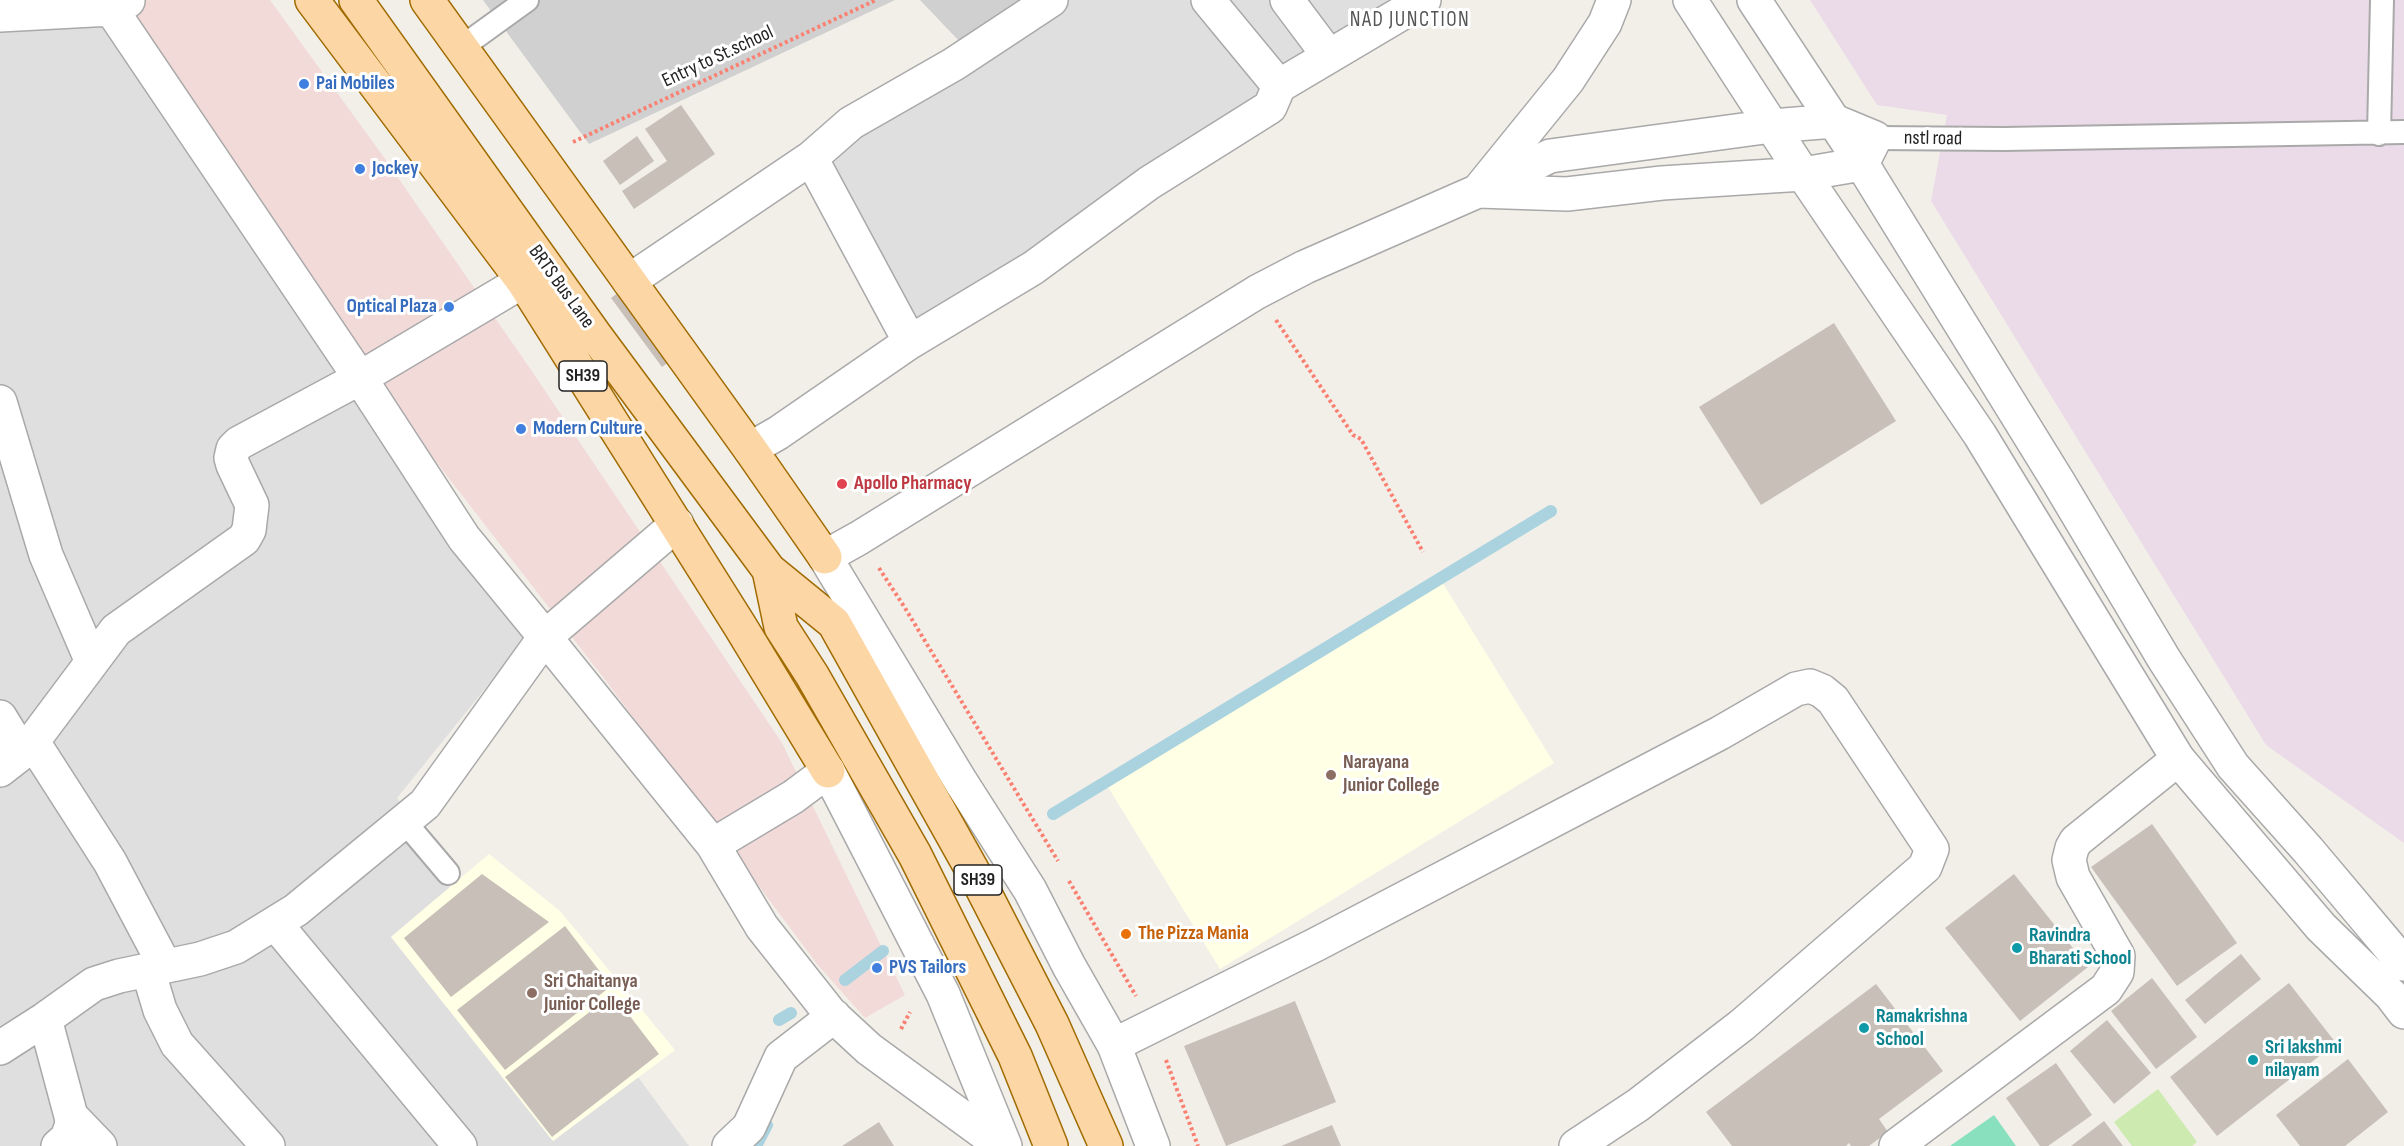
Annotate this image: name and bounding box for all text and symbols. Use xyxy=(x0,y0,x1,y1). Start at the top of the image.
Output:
district label: NAD JUNCTION xyxy=(1350,8,1470,34)
street label: Entry to St.school xyxy=(659,21,777,93)
place label: Pai Mobiles xyxy=(316,72,395,96)
marker: Pai Mobiles xyxy=(297,77,311,91)
street label: nstl road xyxy=(1904,126,1962,152)
place label: Jockey xyxy=(372,157,418,181)
marker: Jockey xyxy=(353,162,367,176)
street label: BRTS Bus Lane xyxy=(523,241,599,333)
place label: Optical Plaza xyxy=(346,295,437,319)
marker: Optical Plaza xyxy=(442,300,456,314)
road number: SH39 xyxy=(559,361,607,391)
place label: Modern Culture xyxy=(533,417,643,441)
marker: Modern Culture xyxy=(514,422,528,436)
place label: Apollo Pharmacy xyxy=(854,472,972,496)
marker: Apollo Pharmacy xyxy=(835,477,849,491)
place label: Narayana Junior College xyxy=(1343,751,1440,798)
marker: Narayana Junior College xyxy=(1324,768,1338,782)
road number: SH39 xyxy=(954,865,1002,895)
place label: The Pizza Mania xyxy=(1138,922,1249,946)
place label: Ravindra Bharati School xyxy=(2029,924,2131,971)
marker: The Pizza Mania xyxy=(1119,927,1133,941)
marker: Ravindra Bharati School xyxy=(2010,941,2024,955)
place label: PVS Tailors xyxy=(889,956,966,980)
marker: PVS Tailors xyxy=(870,961,884,975)
place label: Sri Chaitanya Junior College xyxy=(544,970,641,1017)
marker: Sri Chaitanya Junior College xyxy=(525,986,539,1000)
place label: Ramakrishna School xyxy=(1876,1005,1968,1052)
marker: Ramakrishna School xyxy=(1857,1021,1871,1035)
place label: Sri lakshmi nilayam xyxy=(2265,1036,2342,1083)
marker: Sri lakshmi nilayam xyxy=(2246,1053,2260,1067)

